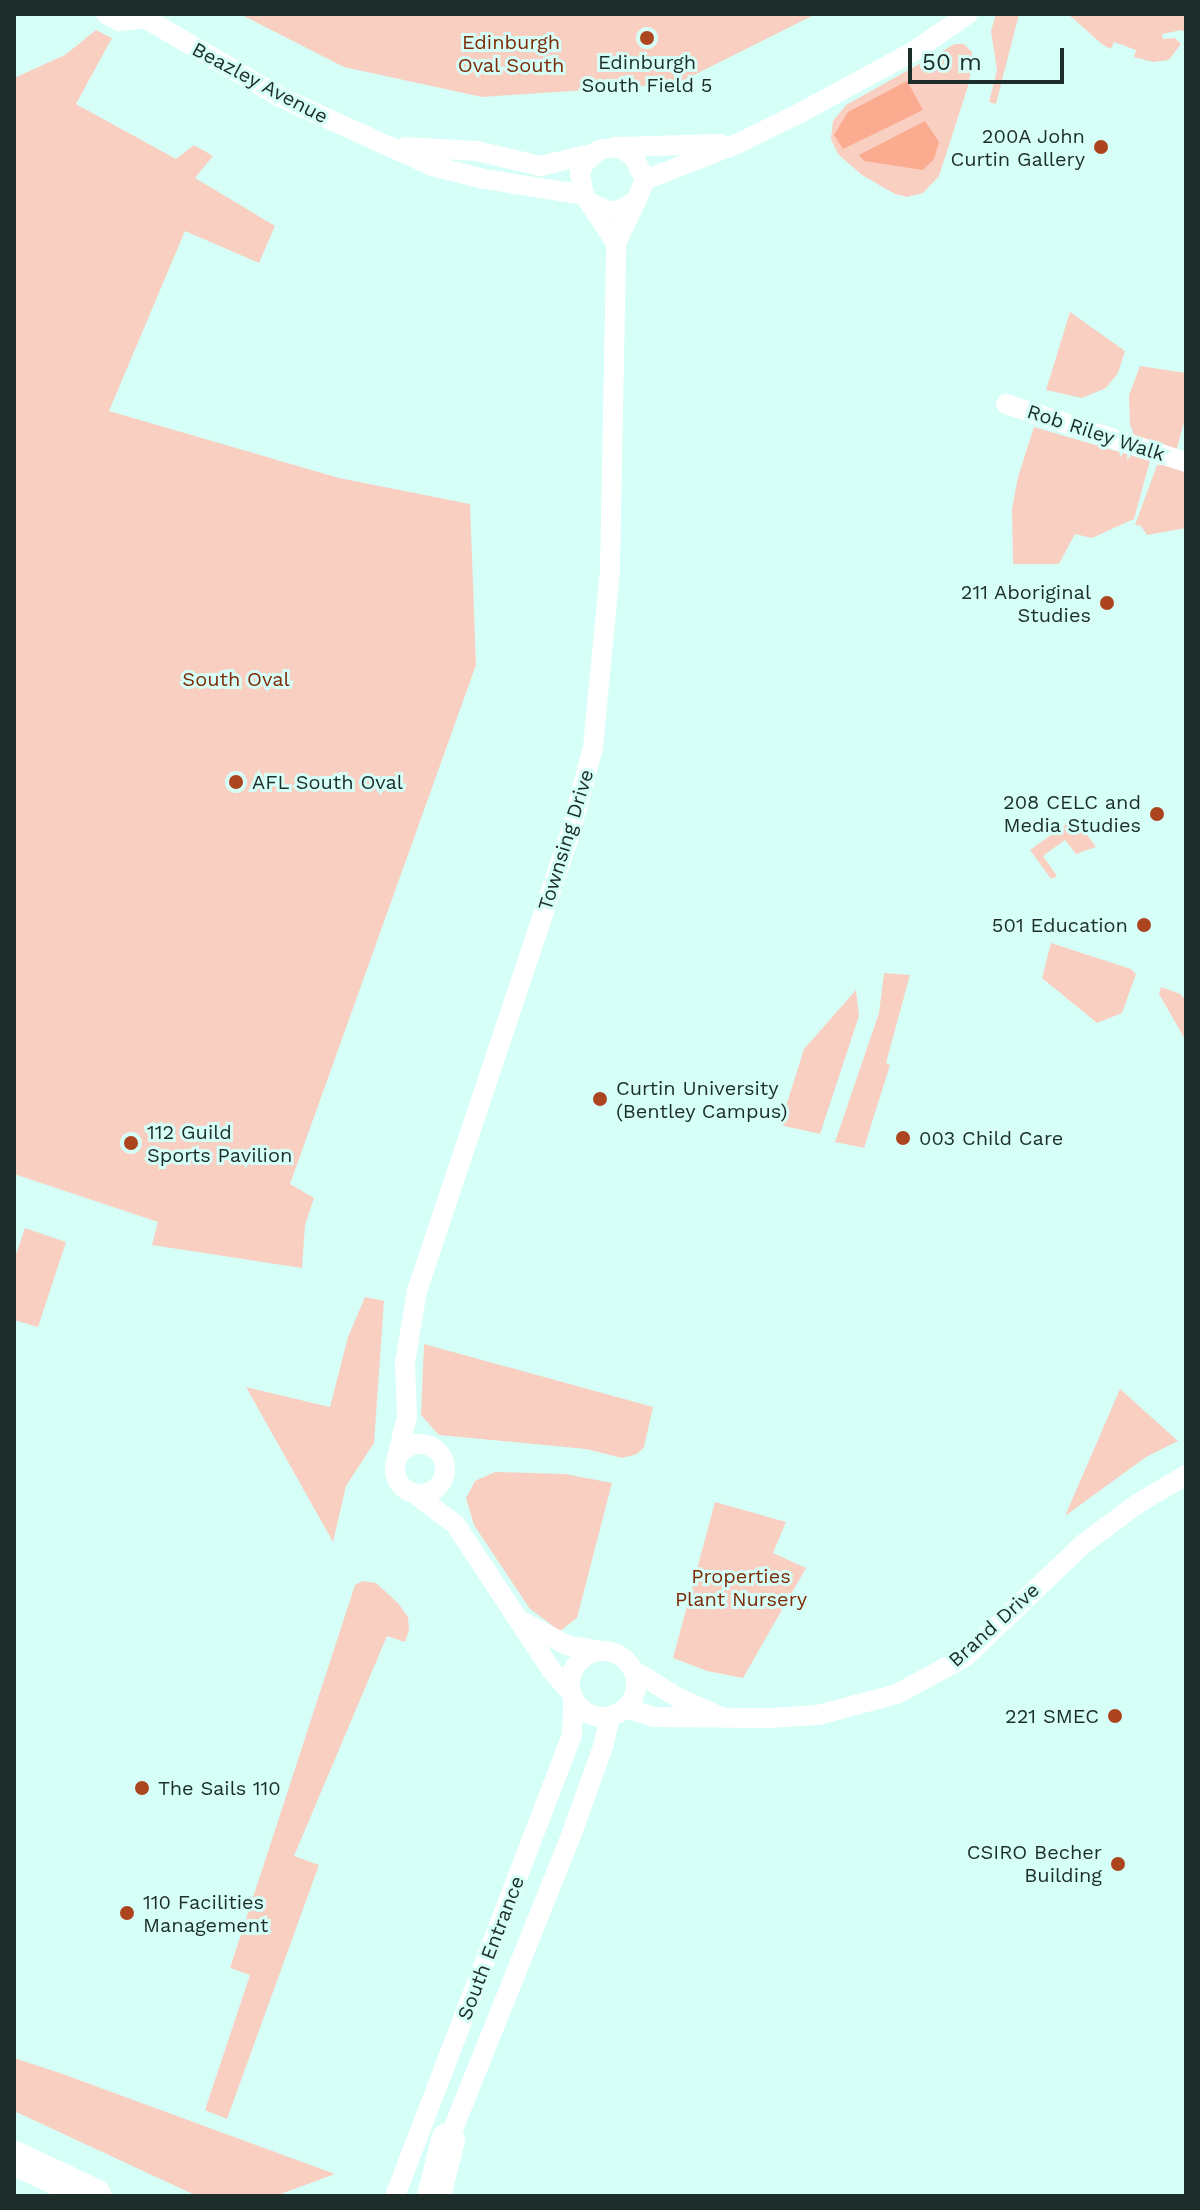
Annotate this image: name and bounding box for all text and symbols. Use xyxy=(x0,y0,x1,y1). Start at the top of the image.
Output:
marker: Edinburgh South Field 5 xyxy=(638,29,656,47)
park label: Edinburgh Oval South xyxy=(457,31,565,78)
scale bar xyxy=(912,32,1068,82)
street label: Beazley Avenue xyxy=(187,37,333,129)
text: 50 m xyxy=(922,48,982,76)
place label: Edinburgh South Field 5 xyxy=(582,50,712,97)
place label: 200A John Curtin Gallery xyxy=(950,124,1085,171)
marker: 200A John Curtin Gallery xyxy=(1092,138,1110,156)
street label: Rob Riley Walk xyxy=(1024,399,1168,467)
place label: 211 Aboriginal Studies xyxy=(960,580,1091,627)
marker: 211 Aboriginal Studies xyxy=(1098,594,1116,612)
park label: South Oval xyxy=(182,667,290,691)
street label: Townsing Drive xyxy=(533,767,599,913)
place label: AFL South Oval xyxy=(252,770,403,794)
marker: AFL South Oval xyxy=(227,773,245,791)
place label: 208 CELC and Media Studies xyxy=(1003,790,1141,837)
marker: 208 CELC and Media Studies xyxy=(1148,805,1166,823)
place label: 501 Education xyxy=(992,913,1128,937)
marker: 501 Education xyxy=(1135,916,1153,934)
place label: Curtin University (Bentley Campus) xyxy=(616,1076,788,1123)
marker: Curtin University (Bentley Campus) xyxy=(591,1090,609,1108)
place label: 112 Guild Sports Pavilion xyxy=(147,1120,292,1167)
place label: 003 Child Care xyxy=(919,1126,1063,1150)
marker: 003 Child Care xyxy=(894,1129,912,1147)
marker: 112 Guild Sports Pavilion xyxy=(122,1134,140,1152)
park label: Properties Plant Nursery xyxy=(675,1565,807,1612)
street label: Brand Drive xyxy=(944,1578,1044,1672)
place label: 221 SMEC xyxy=(1005,1704,1099,1728)
marker: 221 SMEC xyxy=(1106,1707,1124,1725)
place label: The Sails 110 xyxy=(158,1776,281,1800)
marker: The Sails 110 xyxy=(133,1779,151,1797)
place label: CSIRO Becher Building xyxy=(967,1840,1102,1887)
marker: CSIRO Becher Building xyxy=(1109,1855,1127,1873)
street label: South Entrance xyxy=(452,1873,530,2023)
place label: 110 Facilities Management xyxy=(143,1890,268,1937)
marker: 110 Facilities Management xyxy=(118,1904,136,1922)

